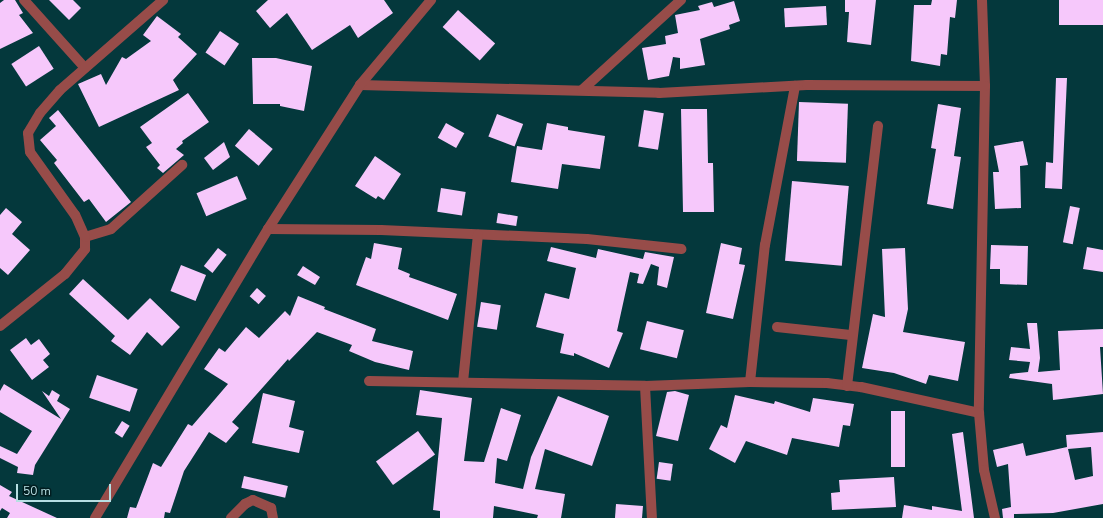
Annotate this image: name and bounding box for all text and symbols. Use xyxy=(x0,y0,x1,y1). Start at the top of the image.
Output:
scale bar xyxy=(18,476,113,502)
text: 50 m xyxy=(23,483,51,499)

